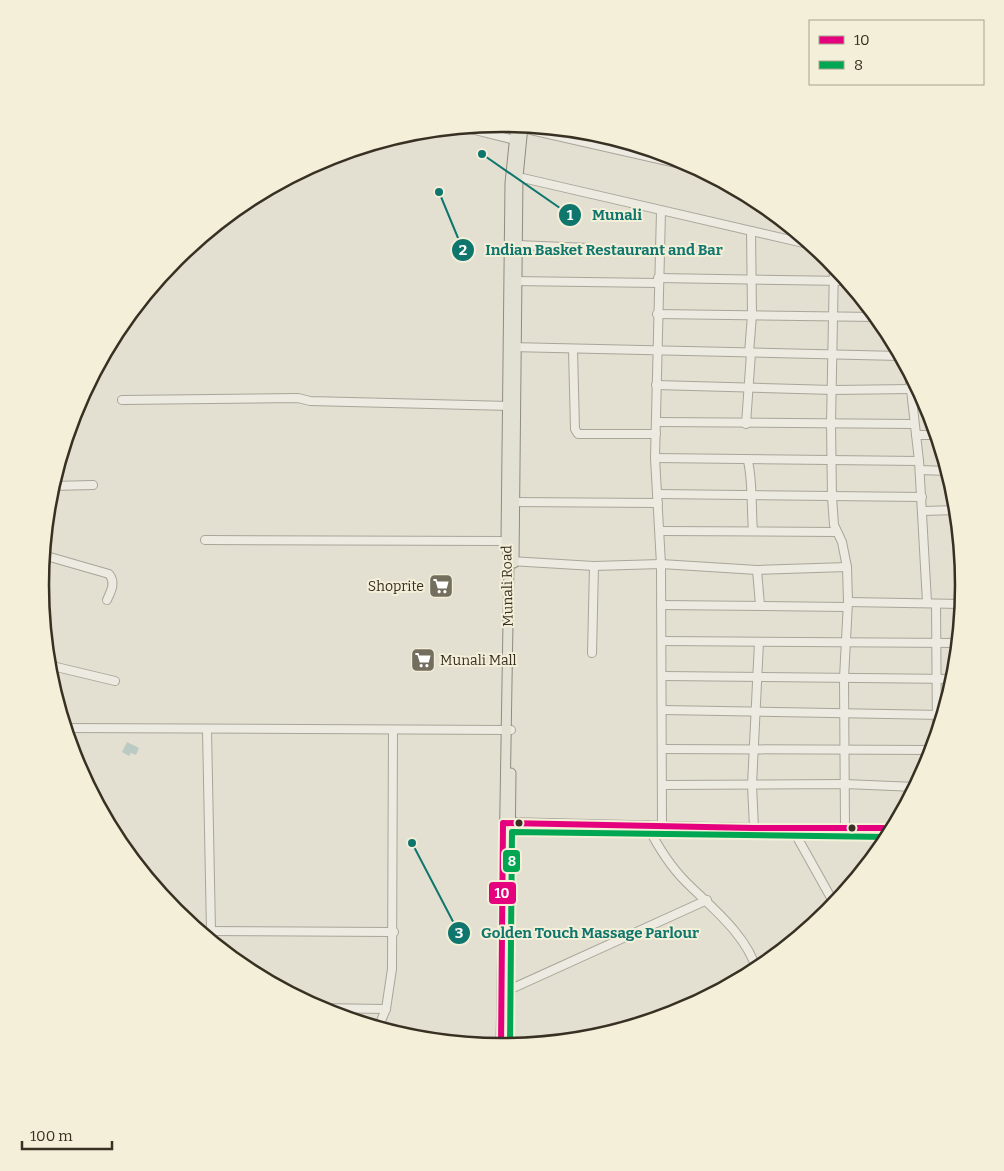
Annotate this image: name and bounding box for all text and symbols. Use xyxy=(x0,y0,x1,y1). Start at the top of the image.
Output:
legend xyxy=(809,20,984,85)
text: 10 xyxy=(854,31,870,49)
text: 8 xyxy=(854,56,863,74)
callout: Munali xyxy=(557,200,652,230)
text: 1 xyxy=(567,206,574,224)
text: Munali xyxy=(592,206,642,224)
callout: Indian Basket Restaurant and Bar xyxy=(451,235,733,265)
text: 2 xyxy=(459,241,467,259)
text: Indian Basket Restaurant and Bar xyxy=(485,241,723,259)
street label: Munali Road xyxy=(498,545,517,627)
supermarket icon: Shoprite xyxy=(428,573,454,599)
place label: Shoprite xyxy=(368,578,424,595)
supermarket icon: Munali Mall xyxy=(410,647,436,673)
place label: Munali Mall xyxy=(440,652,517,669)
unlabelled marker xyxy=(514,818,524,828)
unlabelled marker xyxy=(847,823,857,833)
line badge: 8 xyxy=(502,849,521,873)
text: 8 xyxy=(508,853,516,870)
line badge: 10 xyxy=(488,881,517,905)
text: 10 xyxy=(495,885,510,902)
callout: Golden Touch Massage Parlour xyxy=(446,918,709,948)
text: 3 xyxy=(455,924,463,942)
text: Golden Touch Massage Parlour xyxy=(481,924,699,942)
scale bar xyxy=(22,1118,112,1150)
text: 100 m xyxy=(30,1127,73,1145)

